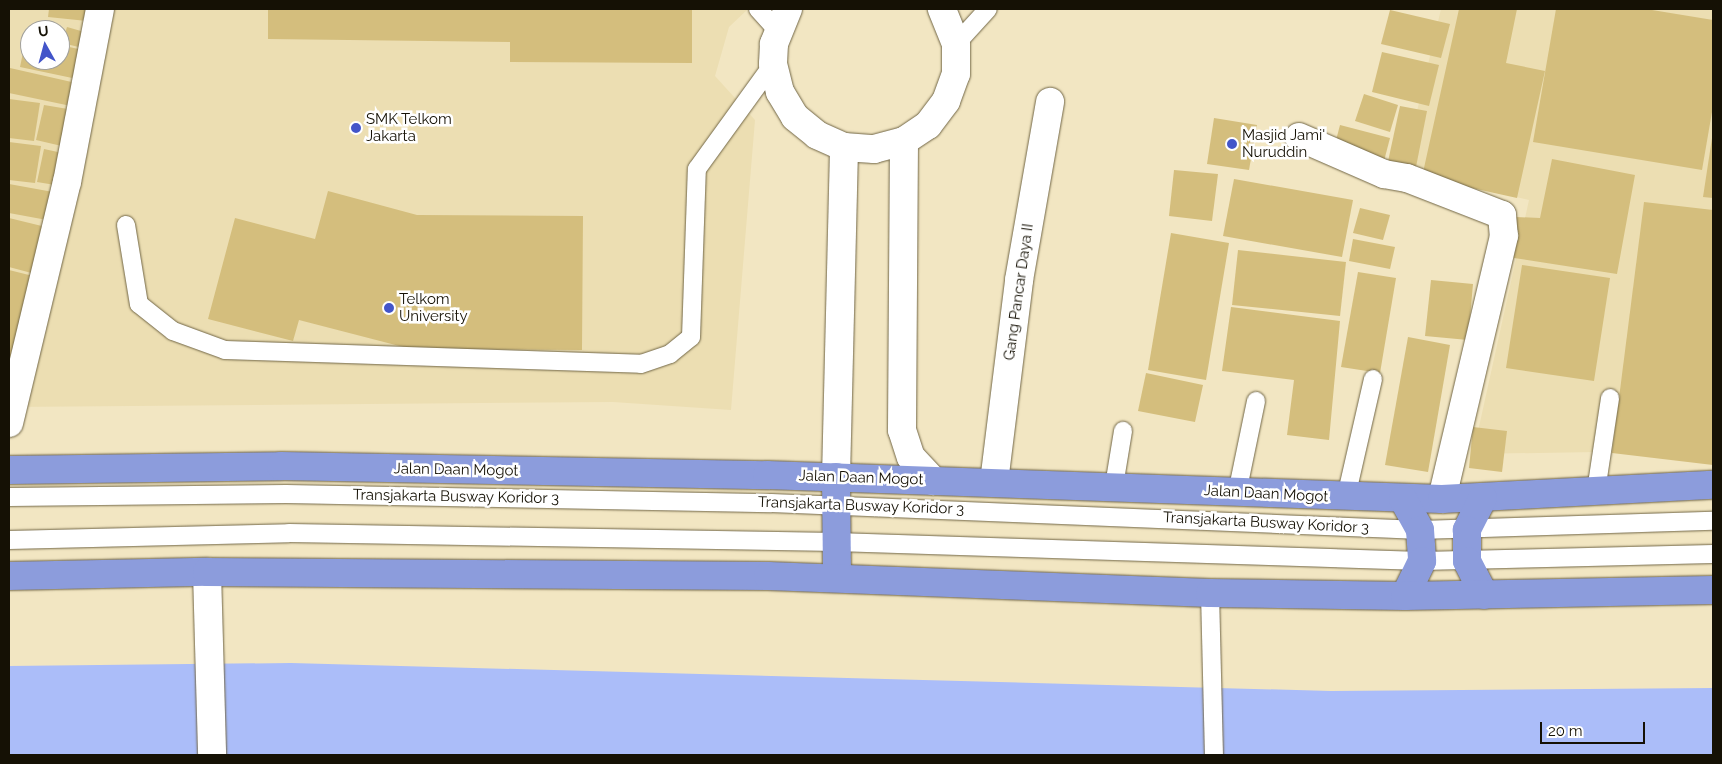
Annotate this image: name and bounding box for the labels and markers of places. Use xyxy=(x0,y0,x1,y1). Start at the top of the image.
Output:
place label: SMK Telkom Jakarta xyxy=(366,110,452,145)
marker: SMK Telkom Jakarta xyxy=(350,122,362,134)
place label: Masjid Jami' Nuruddin xyxy=(1242,126,1326,161)
marker: Masjid Jami' Nuruddin xyxy=(1226,138,1238,150)
place label: Telkom University xyxy=(399,290,468,325)
marker: Telkom University xyxy=(383,302,395,314)

